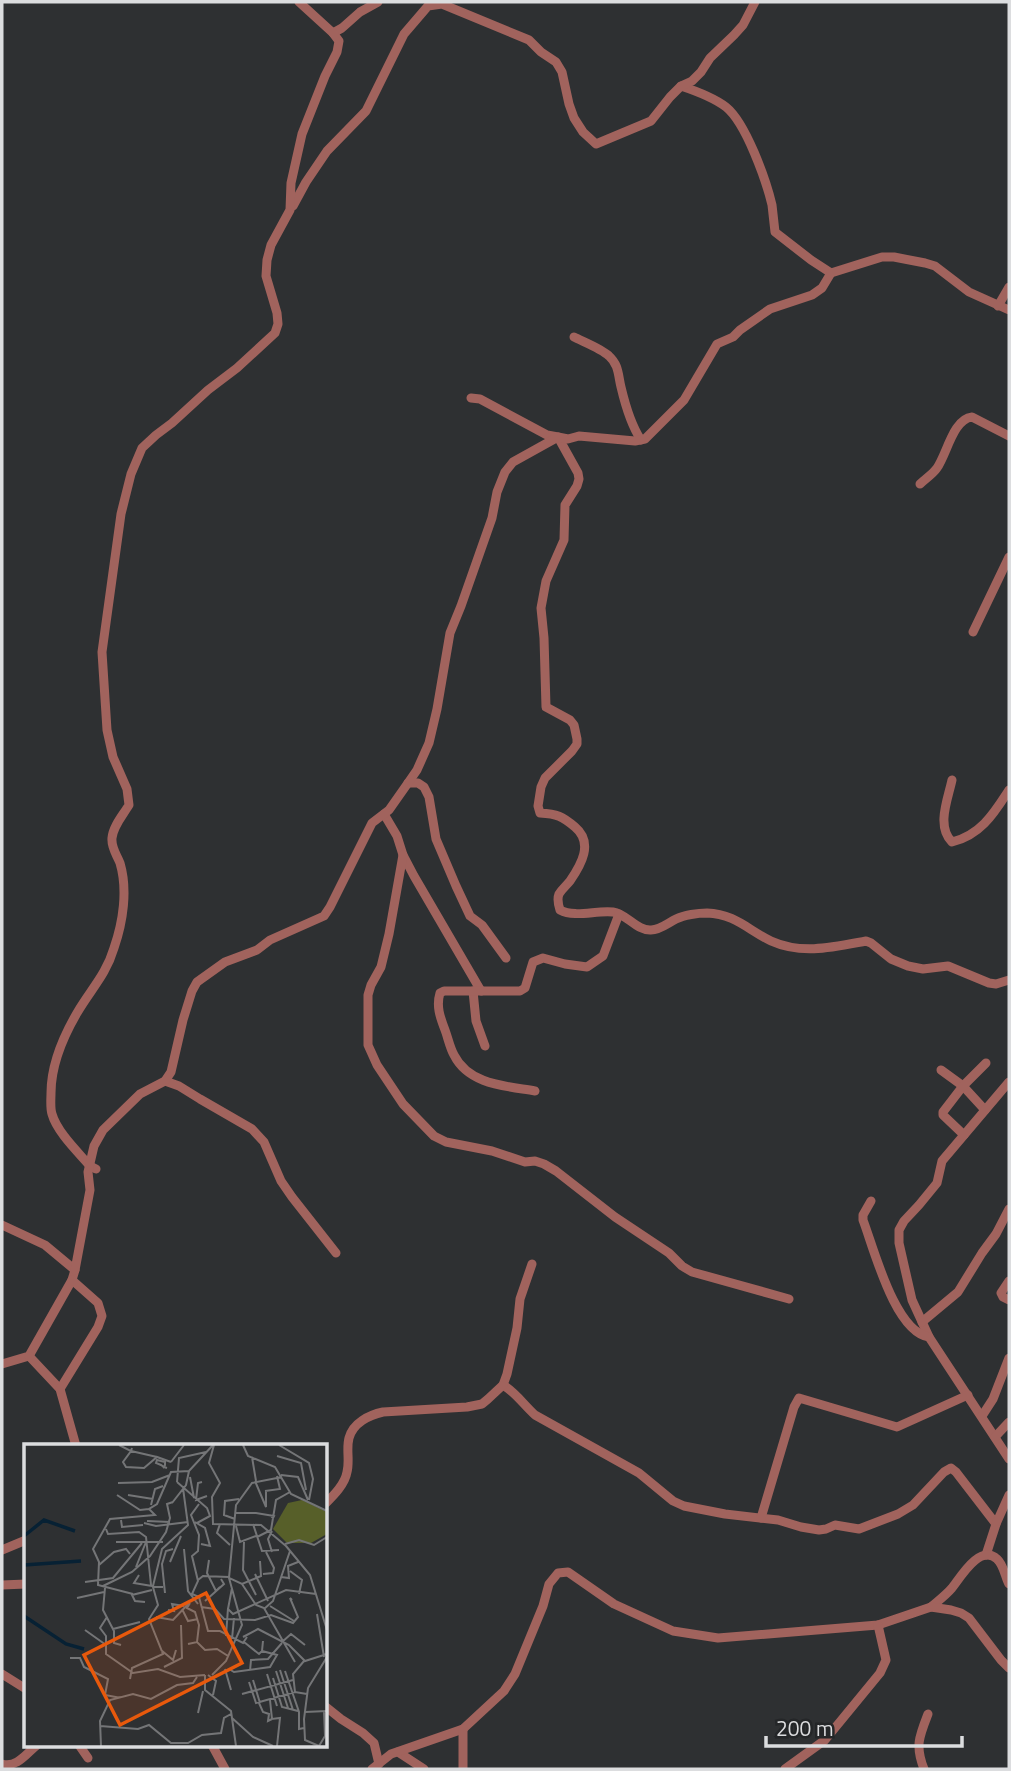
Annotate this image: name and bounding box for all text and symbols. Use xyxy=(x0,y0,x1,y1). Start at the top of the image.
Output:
inset map xyxy=(24,1444,327,1746)
scale bar xyxy=(766,1704,962,1748)
text: 200 m xyxy=(776,1712,833,1744)

